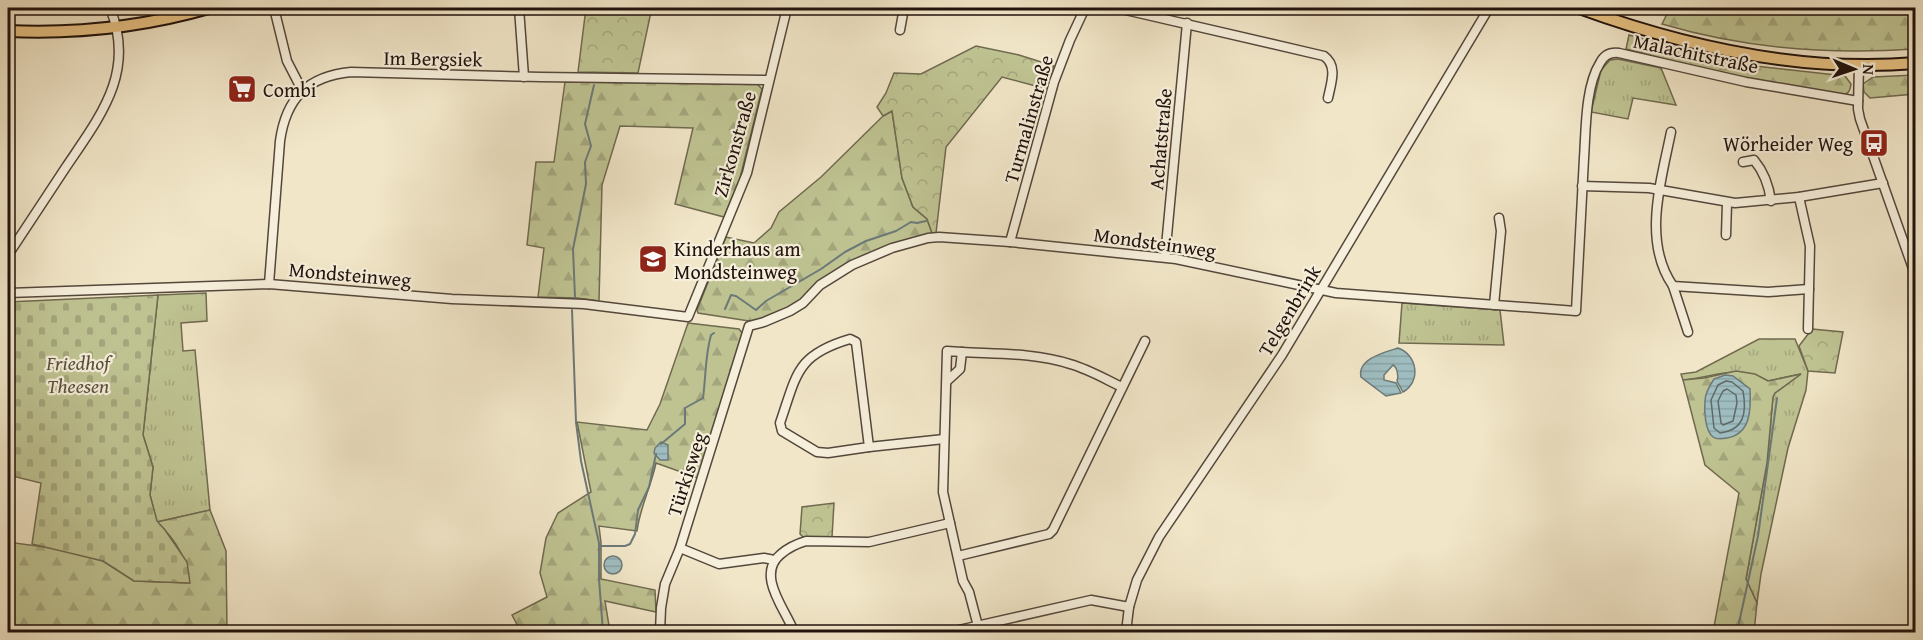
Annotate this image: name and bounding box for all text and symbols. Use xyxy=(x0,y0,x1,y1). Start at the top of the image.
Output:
street label: Malachitstraße xyxy=(1631,26,1761,80)
north arrow xyxy=(1824,39,1884,99)
street label: Im Bergsiek xyxy=(383,43,484,73)
street label: Turmalinstraße xyxy=(996,51,1060,187)
text: N xyxy=(1857,64,1881,76)
supermarket icon: Combi xyxy=(226,73,258,105)
place label: Combi xyxy=(263,75,317,104)
street label: Zirkonstraße xyxy=(705,87,763,201)
street label: Achatstraße xyxy=(1141,87,1179,191)
bus stop icon: Wörheider Weg xyxy=(1858,127,1890,159)
place label: Wörheider Weg xyxy=(1723,129,1853,158)
street label: Mondsteinweg xyxy=(1092,219,1218,265)
place label: Kinderhaus am Mondsteinweg xyxy=(674,234,801,286)
school or university icon: Kinderhaus am Mondsteinweg xyxy=(637,243,669,275)
street label: Mondsteinweg xyxy=(288,254,413,294)
street label: Telgenbrink xyxy=(1250,258,1328,361)
park label: Friedhof Theesen xyxy=(45,348,114,400)
street label: Türkisweg xyxy=(659,428,713,520)

